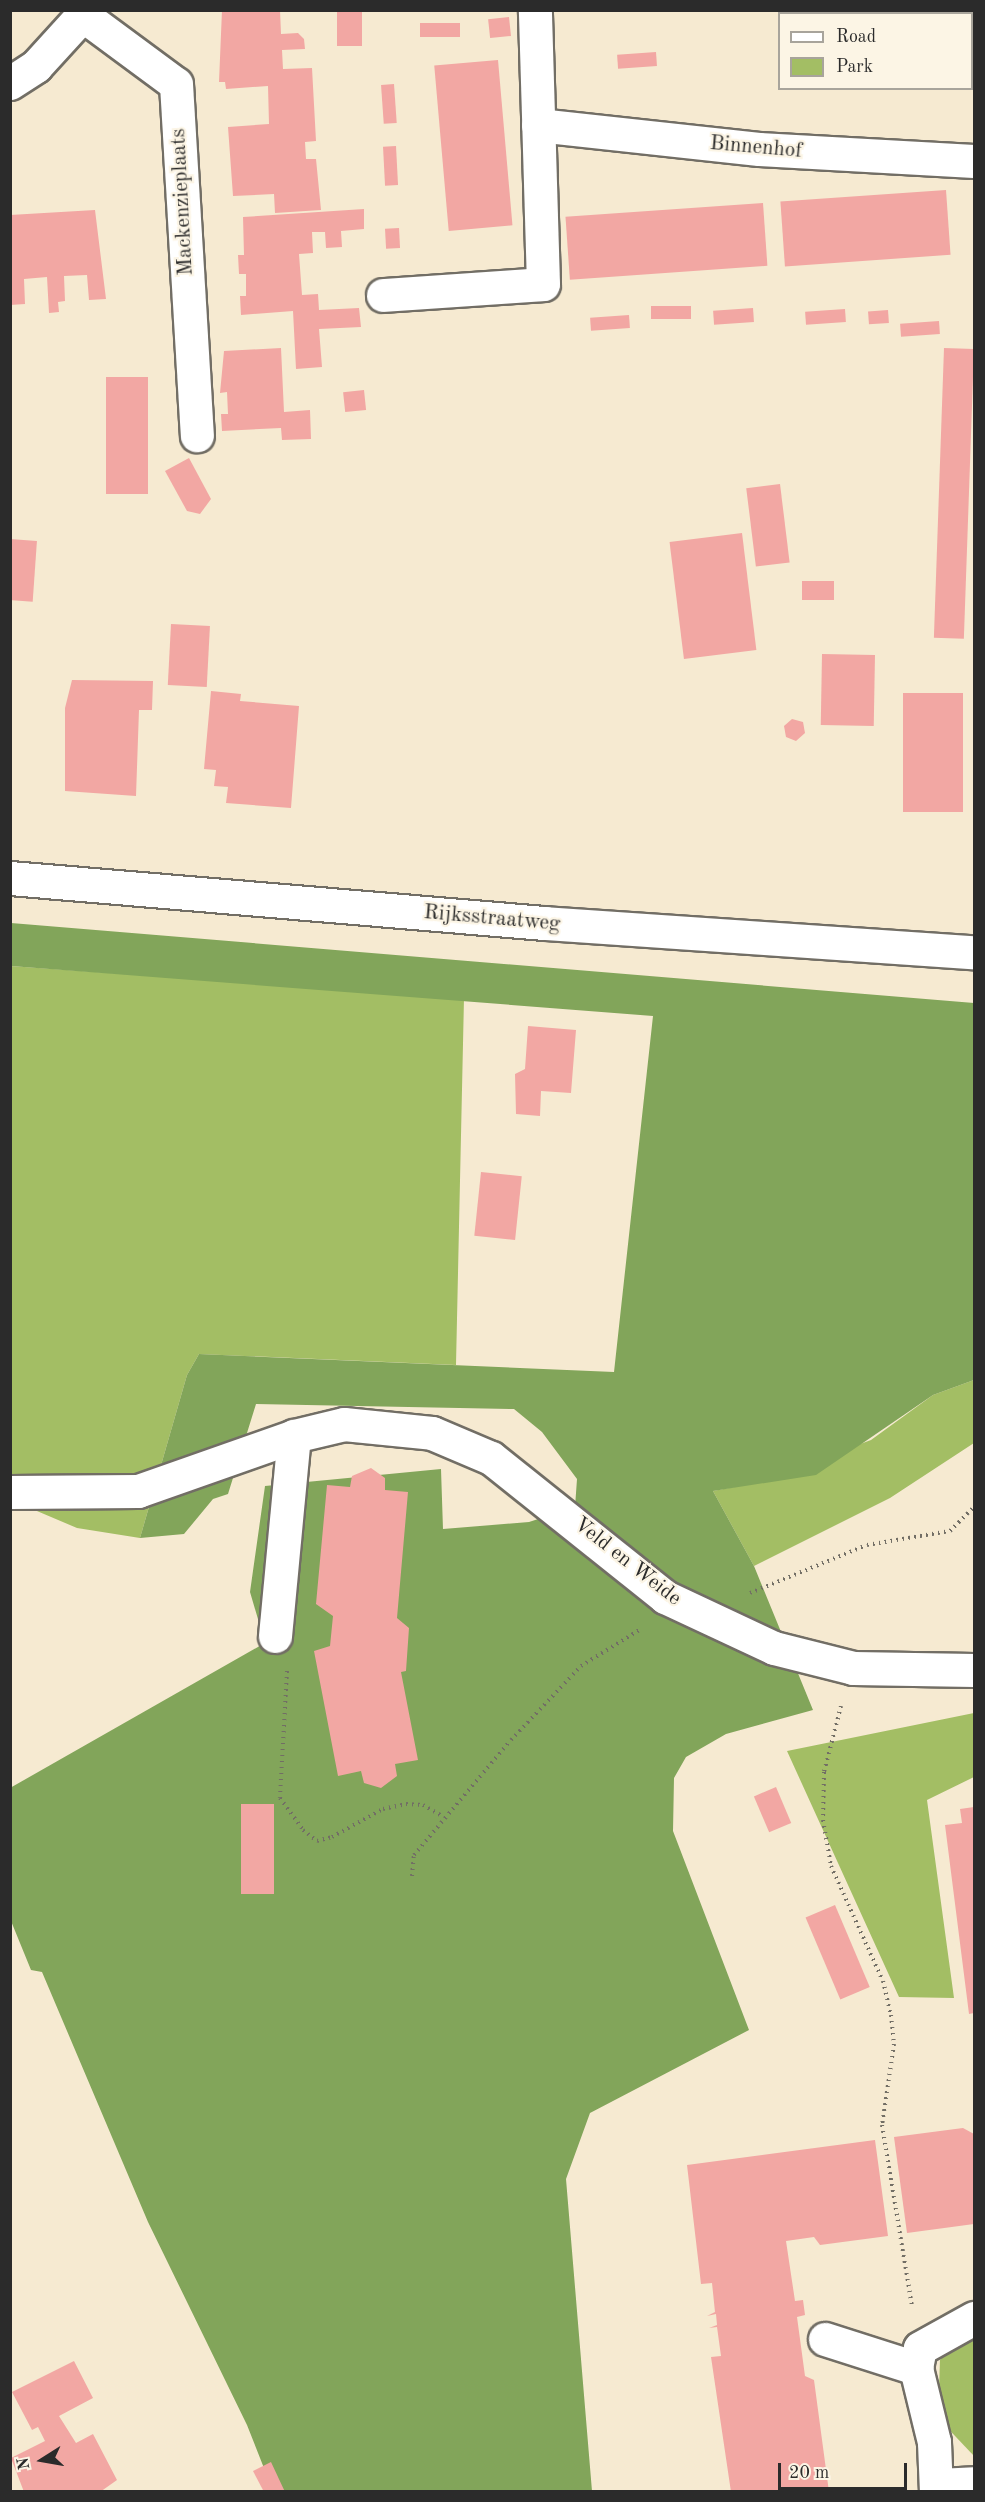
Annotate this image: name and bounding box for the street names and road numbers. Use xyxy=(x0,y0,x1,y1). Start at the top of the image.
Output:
street label: Mackenzieplaats xyxy=(167,128,199,276)
street label: Binnenhof xyxy=(709,131,803,165)
street label: Rijksstraatweg xyxy=(423,900,561,938)
street label: Veld en Weide xyxy=(568,1512,686,1612)

